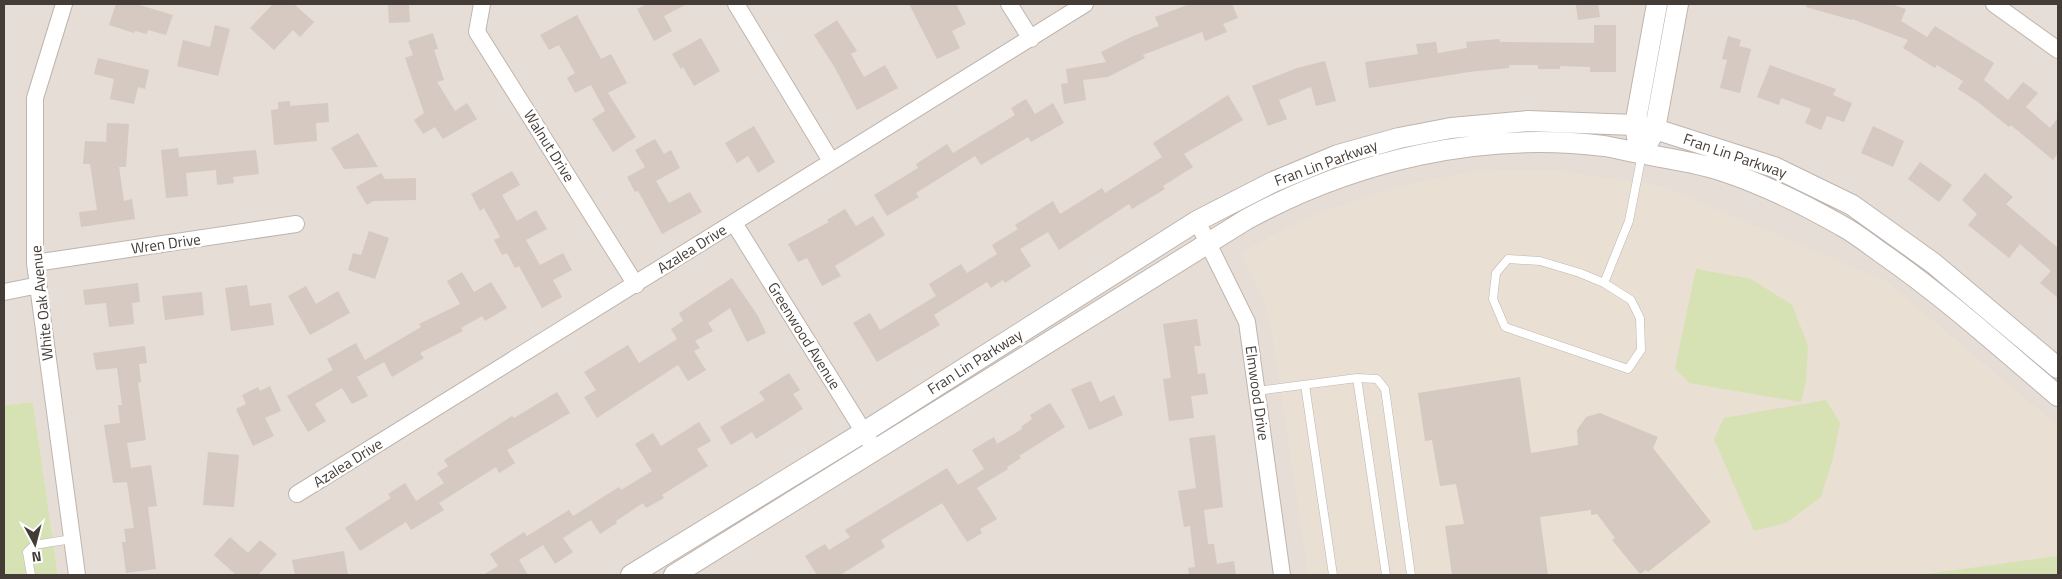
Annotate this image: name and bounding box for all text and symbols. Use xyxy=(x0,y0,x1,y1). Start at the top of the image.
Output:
street label: Walnut Drive xyxy=(518,105,581,186)
street label: Fran Lin Parkway xyxy=(1680,127,1790,184)
street label: Fran Lin Parkway xyxy=(1271,133,1381,192)
street label: Azalea Drive xyxy=(653,218,731,279)
street label: Wren Drive xyxy=(130,227,202,260)
street label: White Oak Avenue xyxy=(24,244,59,362)
street label: Greenwood Avenue xyxy=(762,278,847,394)
street label: Fran Lin Parkway xyxy=(923,323,1027,400)
street label: Elmwood Drive xyxy=(1239,344,1276,442)
street label: Azalea Drive xyxy=(309,432,387,493)
north arrow xyxy=(10,519,60,569)
text: N xyxy=(31,546,43,568)

